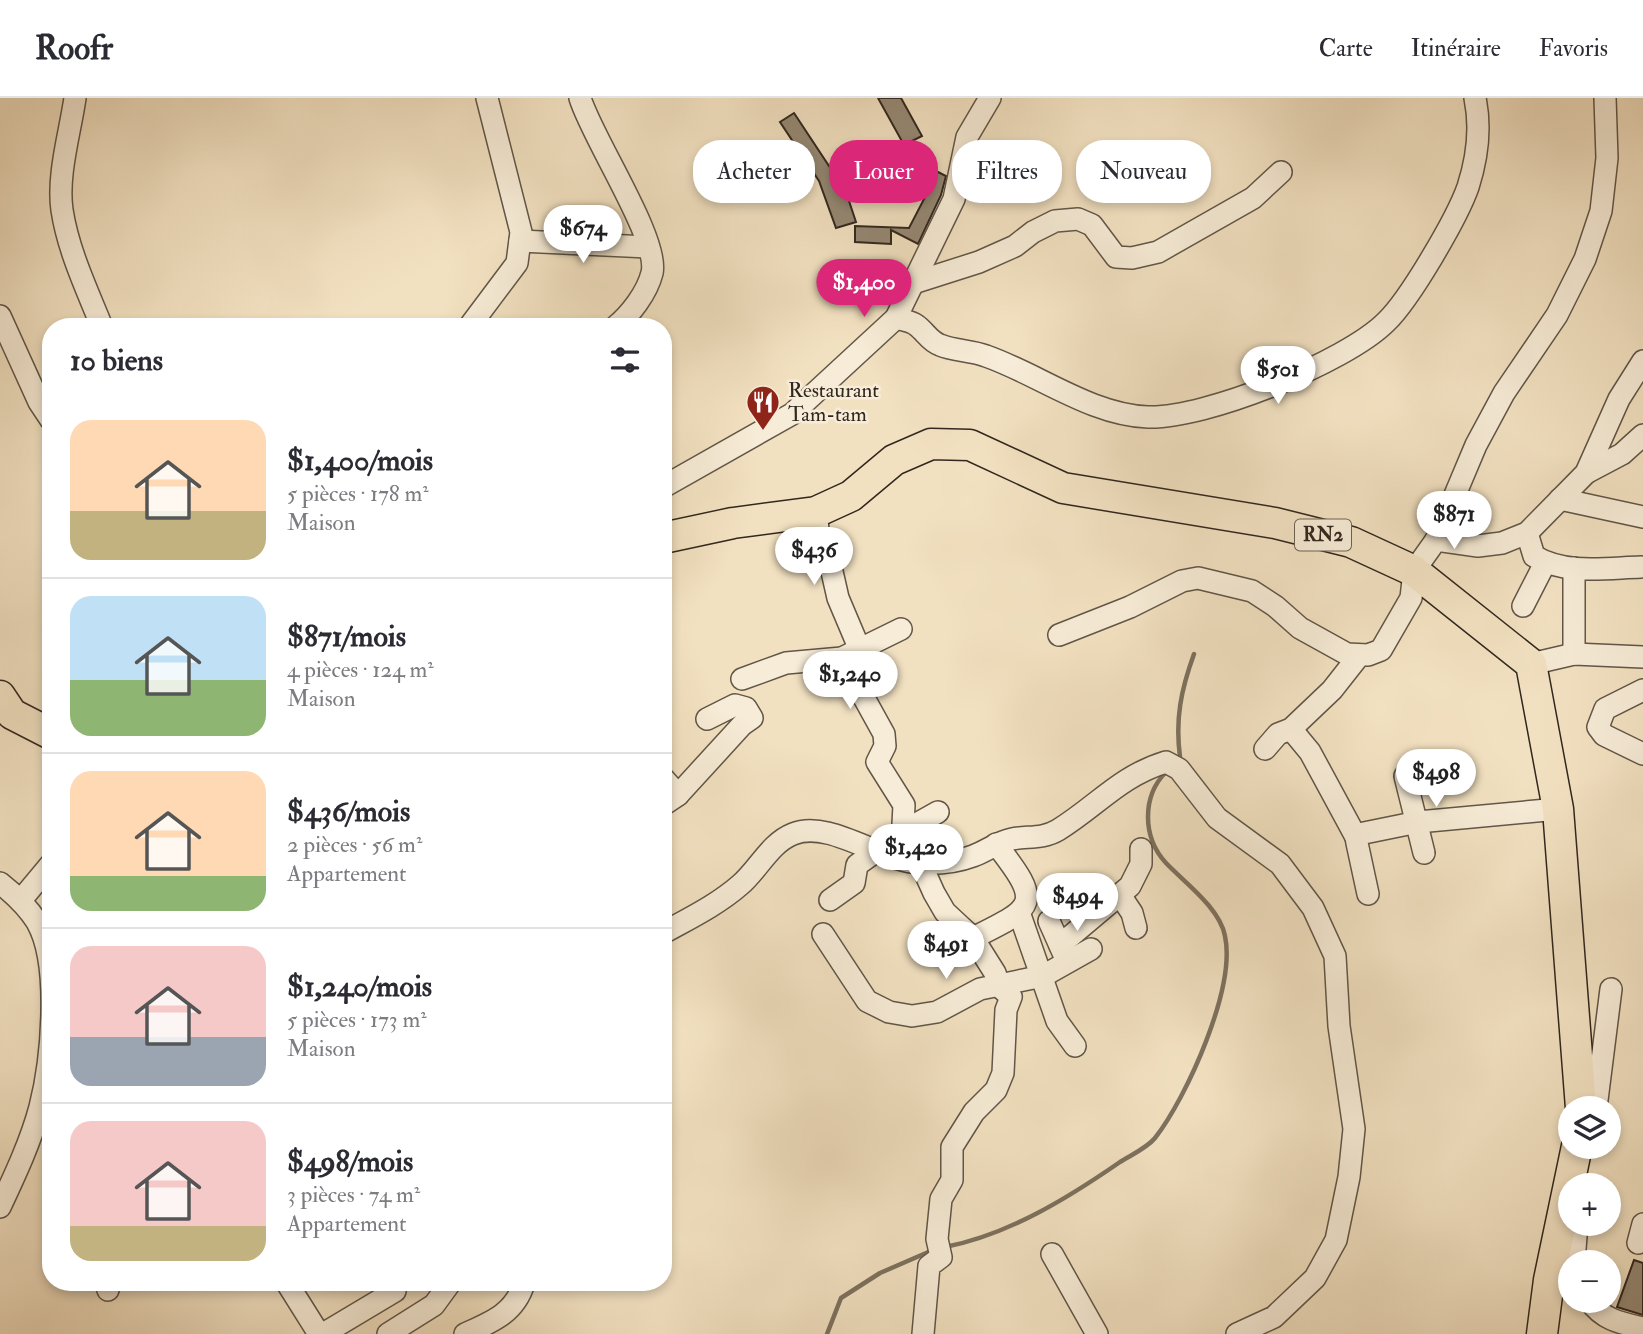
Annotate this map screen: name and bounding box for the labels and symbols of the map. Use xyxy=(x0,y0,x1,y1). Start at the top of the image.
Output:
pin: $674 xyxy=(542,206,624,265)
pin: $1,400 xyxy=(807,260,921,319)
pin: $501 xyxy=(1237,346,1319,406)
place label: Restaurant Tam-tam xyxy=(788,377,879,428)
restaurant icon: Restaurant Tam-tam xyxy=(744,383,782,432)
pin: $871 xyxy=(1413,491,1495,551)
road number: RN2 xyxy=(1295,520,1351,550)
pin: $436 xyxy=(773,528,855,587)
pin: $1,240 xyxy=(793,652,907,711)
pin: $498 xyxy=(1395,750,1477,809)
pin: $1,420 xyxy=(859,824,973,884)
pin: $494 xyxy=(1036,874,1118,933)
pin: $491 xyxy=(905,922,987,981)

